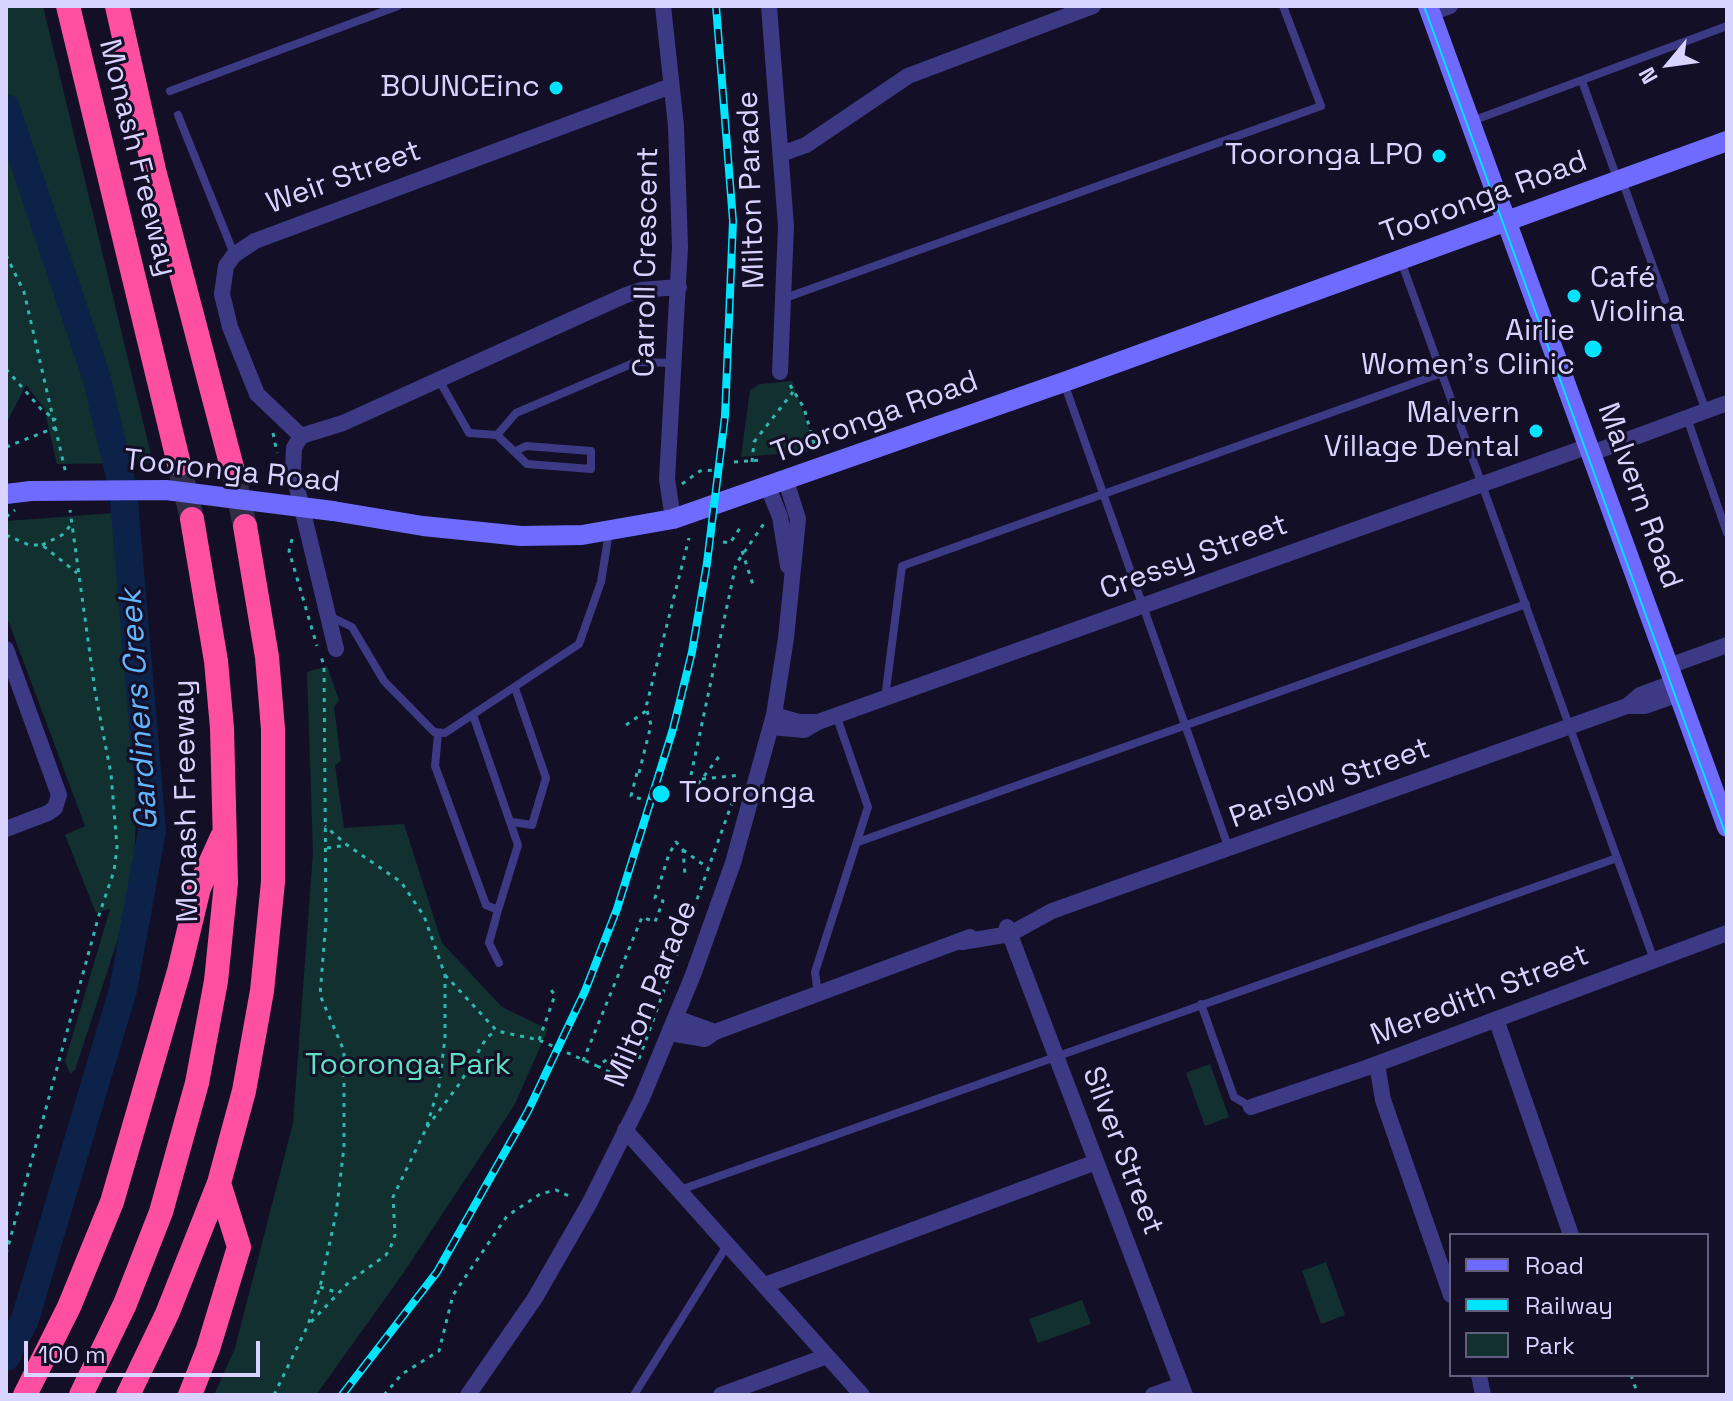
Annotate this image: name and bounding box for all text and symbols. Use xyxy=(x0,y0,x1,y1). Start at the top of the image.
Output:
north arrow xyxy=(1629,24,1709,104)
street label: Monash Freeway xyxy=(90,36,184,280)
text: N xyxy=(1632,62,1664,89)
place label: BOUNCEinc xyxy=(380,70,540,106)
marker: BOUNCEinc xyxy=(547,79,565,97)
street label: Milton Parade xyxy=(731,90,773,290)
street label: Weir Street xyxy=(262,133,426,223)
place label: Tooronga LPO xyxy=(1225,138,1423,174)
street label: Tooronga Road xyxy=(1376,144,1592,252)
street label: Carroll Crescent xyxy=(627,146,667,378)
marker: Tooronga LPO xyxy=(1430,147,1448,165)
place label: Café Violina xyxy=(1590,261,1685,332)
marker: Café Violina xyxy=(1565,287,1583,305)
place label: Airlie Women's Clinic xyxy=(1361,314,1575,384)
marker: Airlie Women's Clinic xyxy=(1582,338,1604,360)
street label: Tooronga Road xyxy=(767,364,983,472)
place label: Malvern Village Dental xyxy=(1324,396,1520,466)
street label: Malvern Road xyxy=(1589,398,1689,594)
marker: Malvern Village Dental xyxy=(1527,422,1545,440)
street label: Tooronga Road xyxy=(122,443,342,501)
street label: Cressy Street xyxy=(1095,507,1293,609)
water label: Gardiners Creek xyxy=(112,588,168,832)
street label: Monash Freeway xyxy=(167,679,207,923)
street label: Parslow Street xyxy=(1225,731,1435,837)
place label: Tooronga xyxy=(679,776,815,812)
marker: Tooronga xyxy=(650,783,672,805)
street label: Milton Parade xyxy=(598,895,706,1093)
street label: Meredith Street xyxy=(1366,938,1594,1054)
park label: Tooronga Park xyxy=(305,1048,511,1084)
street label: Silver Street xyxy=(1073,1062,1171,1240)
legend xyxy=(1449,1233,1709,1377)
text: Road xyxy=(1525,1250,1584,1281)
text: Railway xyxy=(1525,1290,1613,1321)
scale bar xyxy=(28,1325,264,1375)
text: Park xyxy=(1525,1330,1575,1361)
text: 100 m xyxy=(38,1339,106,1370)

